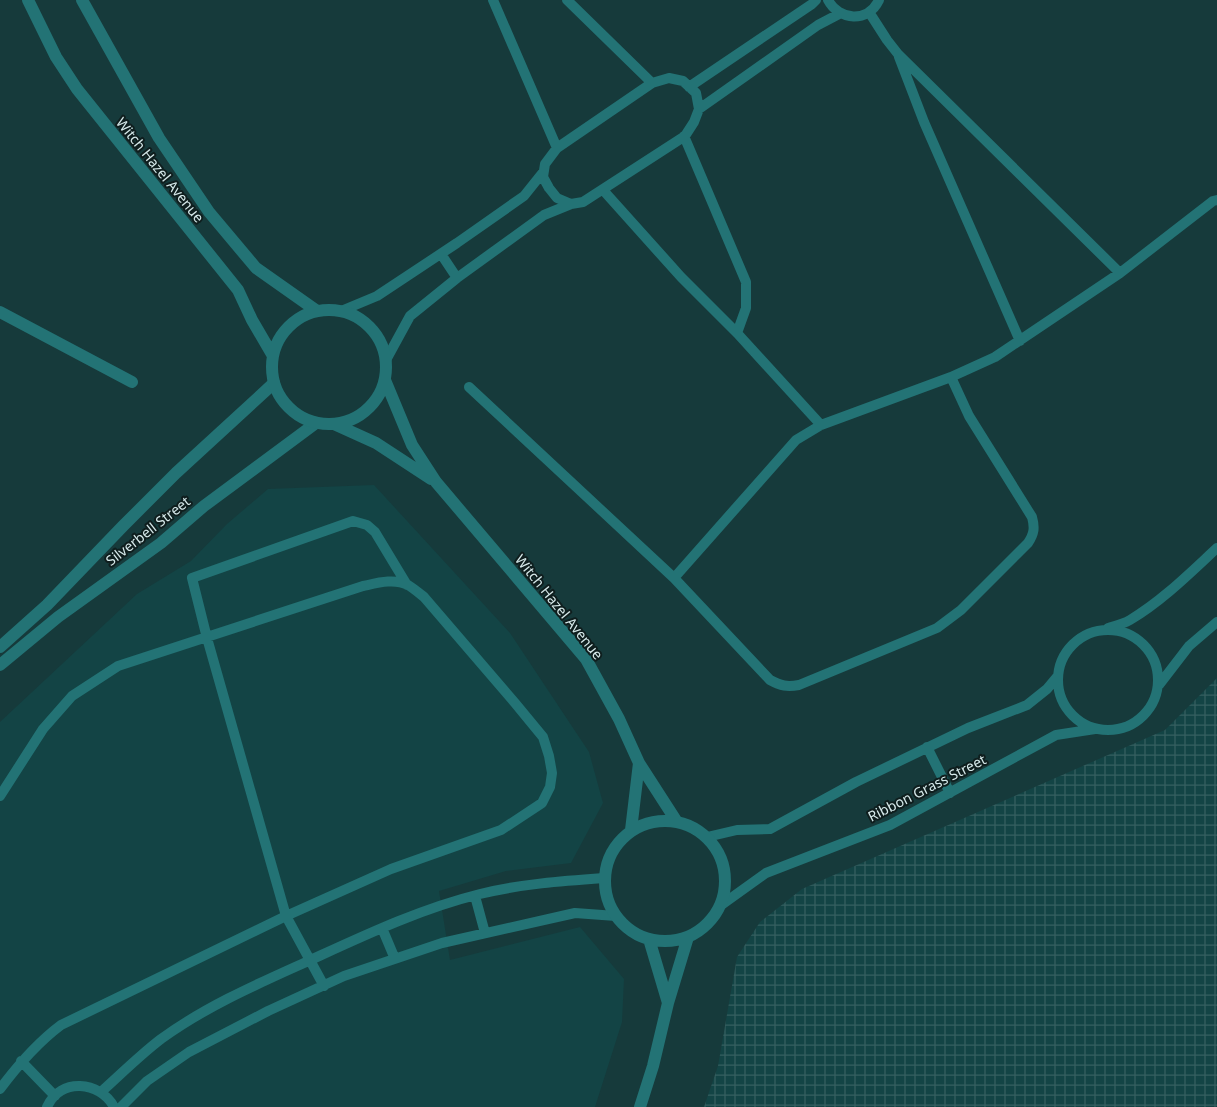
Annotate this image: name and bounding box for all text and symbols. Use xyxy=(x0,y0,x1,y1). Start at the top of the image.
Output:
street label: Witch Hazel Avenue xyxy=(112,113,209,226)
street label: Silverbell Street xyxy=(102,492,194,570)
street label: Witch Hazel Avenue xyxy=(511,550,608,663)
street label: Ribbon Grass Street xyxy=(865,750,989,826)

